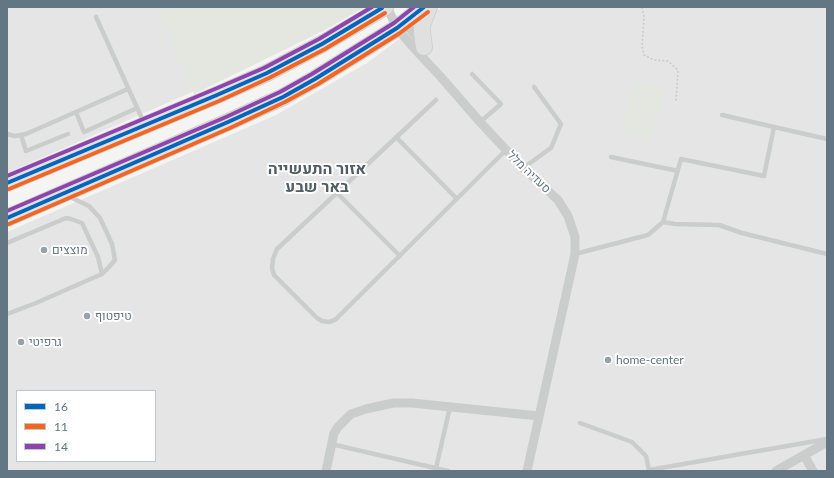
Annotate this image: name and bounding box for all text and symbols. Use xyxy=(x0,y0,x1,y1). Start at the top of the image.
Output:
street label: סעדיה מלל xyxy=(504,148,554,196)
district label: אזור התעשייה באר שבע xyxy=(268,159,366,197)
place label: מוצצים xyxy=(52,243,88,257)
marker: מוצצים xyxy=(39,245,49,255)
place label: טיפטוף xyxy=(95,309,132,323)
marker: טיפטוף xyxy=(82,311,92,321)
place label: גרפיטי xyxy=(29,335,62,349)
marker: גרפיטי xyxy=(16,337,26,347)
place label: home-center xyxy=(616,353,684,367)
marker: home-center xyxy=(603,355,613,365)
legend xyxy=(16,390,156,462)
text: 16 xyxy=(54,399,68,414)
text: 11 xyxy=(54,419,68,434)
text: 14 xyxy=(54,439,68,454)

